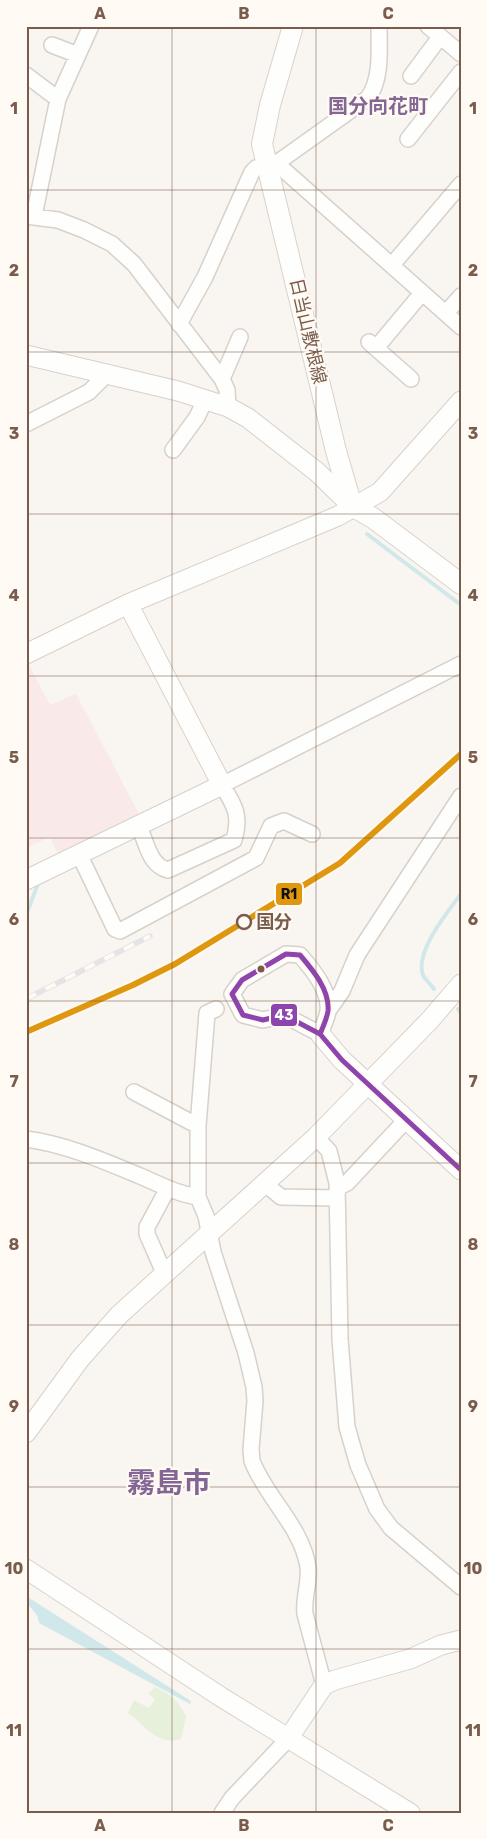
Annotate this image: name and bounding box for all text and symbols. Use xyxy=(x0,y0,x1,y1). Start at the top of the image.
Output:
text: A xyxy=(94,4,106,23)
text: B xyxy=(238,4,250,23)
text: C xyxy=(382,4,394,23)
district label: 国分向花町 xyxy=(328,94,428,118)
text: 1 xyxy=(10,99,18,118)
text: 1 xyxy=(469,99,477,118)
text: 2 xyxy=(9,261,19,280)
text: 2 xyxy=(468,261,478,280)
street label: 日当山敷根線 xyxy=(285,276,331,386)
text: 3 xyxy=(9,424,19,443)
text: 3 xyxy=(468,424,478,443)
text: 4 xyxy=(9,586,20,605)
text: 4 xyxy=(468,586,479,605)
text: 5 xyxy=(9,748,19,767)
text: 5 xyxy=(468,748,478,767)
line badge: R1 xyxy=(275,882,303,906)
text: R1 xyxy=(281,886,297,903)
text: 6 xyxy=(9,910,19,929)
text: 6 xyxy=(468,910,478,929)
place label: 国分 xyxy=(256,911,292,933)
marker: 国分 xyxy=(236,914,252,930)
unlabelled marker xyxy=(256,964,266,974)
line badge: 43 xyxy=(270,1003,298,1027)
text: 43 xyxy=(275,1007,293,1024)
text: 7 xyxy=(9,1072,19,1091)
text: 7 xyxy=(468,1072,478,1091)
text: 8 xyxy=(9,1235,20,1254)
text: 8 xyxy=(468,1235,479,1254)
text: 9 xyxy=(9,1397,19,1416)
text: 9 xyxy=(468,1397,478,1416)
district label: 霧島市 xyxy=(127,1466,211,1499)
text: 10 xyxy=(5,1559,24,1578)
text: 10 xyxy=(464,1559,483,1578)
text: 11 xyxy=(6,1721,22,1740)
text: 11 xyxy=(465,1721,481,1740)
text: A xyxy=(94,1816,106,1835)
text: B xyxy=(238,1816,250,1835)
text: C xyxy=(382,1816,394,1835)

